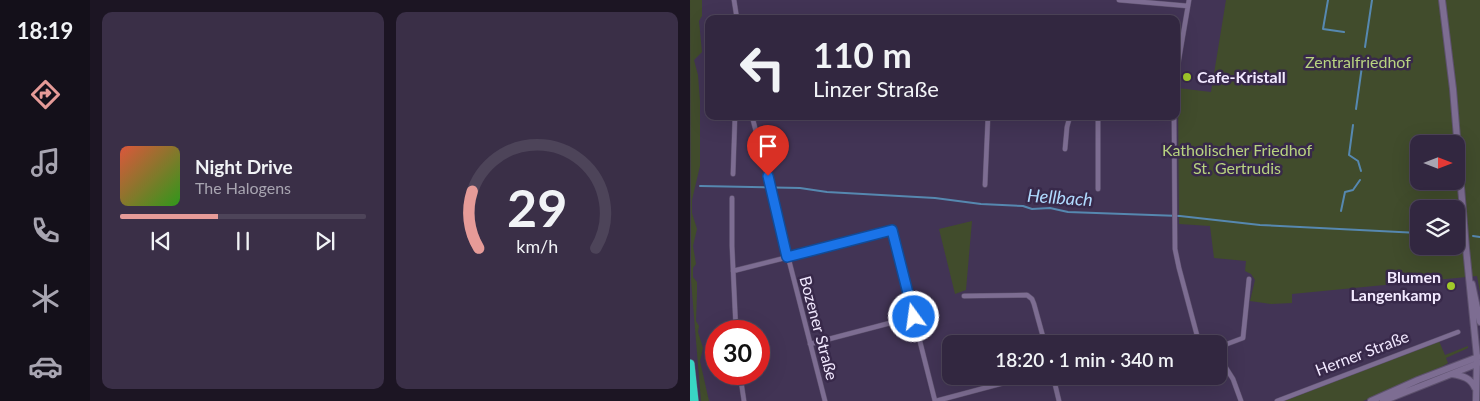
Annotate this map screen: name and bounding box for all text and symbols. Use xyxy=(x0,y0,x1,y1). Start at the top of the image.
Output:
text: 18:19 xyxy=(17,17,73,44)
text: 110 m xyxy=(813,33,912,75)
icon: left xyxy=(730,35,795,100)
park label: Zentralfriedhof xyxy=(1305,52,1411,71)
place label: Cafe-Kristall xyxy=(1197,67,1286,86)
marker: Cafe-Kristall xyxy=(1181,71,1193,83)
text: Linzer Straße xyxy=(813,75,939,102)
icon: directions xyxy=(28,77,63,112)
pin xyxy=(747,125,789,176)
icon: arrive xyxy=(754,132,782,160)
north arrow xyxy=(1410,135,1465,190)
map controls xyxy=(1410,135,1465,255)
park label: Katholischer Friedhof St. Gertrudis xyxy=(1162,140,1312,177)
icon: music xyxy=(28,145,63,180)
text: Night Drive xyxy=(195,155,293,178)
text: 29 xyxy=(507,176,567,238)
text: The Halogens xyxy=(195,178,291,197)
water label: Hellbach xyxy=(1027,184,1094,210)
button: layers xyxy=(1410,200,1465,255)
icon: phone xyxy=(28,213,63,248)
icon: previous xyxy=(147,227,175,255)
icon: pause xyxy=(229,227,257,255)
icon: next xyxy=(311,227,339,255)
text: km/h xyxy=(516,235,558,257)
place label: Blumen Langenkamp xyxy=(1351,267,1441,304)
street label: Bozener Straße xyxy=(796,274,843,382)
marker: Blumen Langenkamp xyxy=(1445,280,1457,292)
icon: climate xyxy=(28,281,63,316)
position arrow xyxy=(887,290,939,342)
speed limit sign: 30 xyxy=(705,320,770,385)
street label: Herner Straße xyxy=(1312,326,1411,379)
text: 18:20 · 1 min · 340 m xyxy=(995,348,1174,371)
icon: car xyxy=(28,349,63,384)

